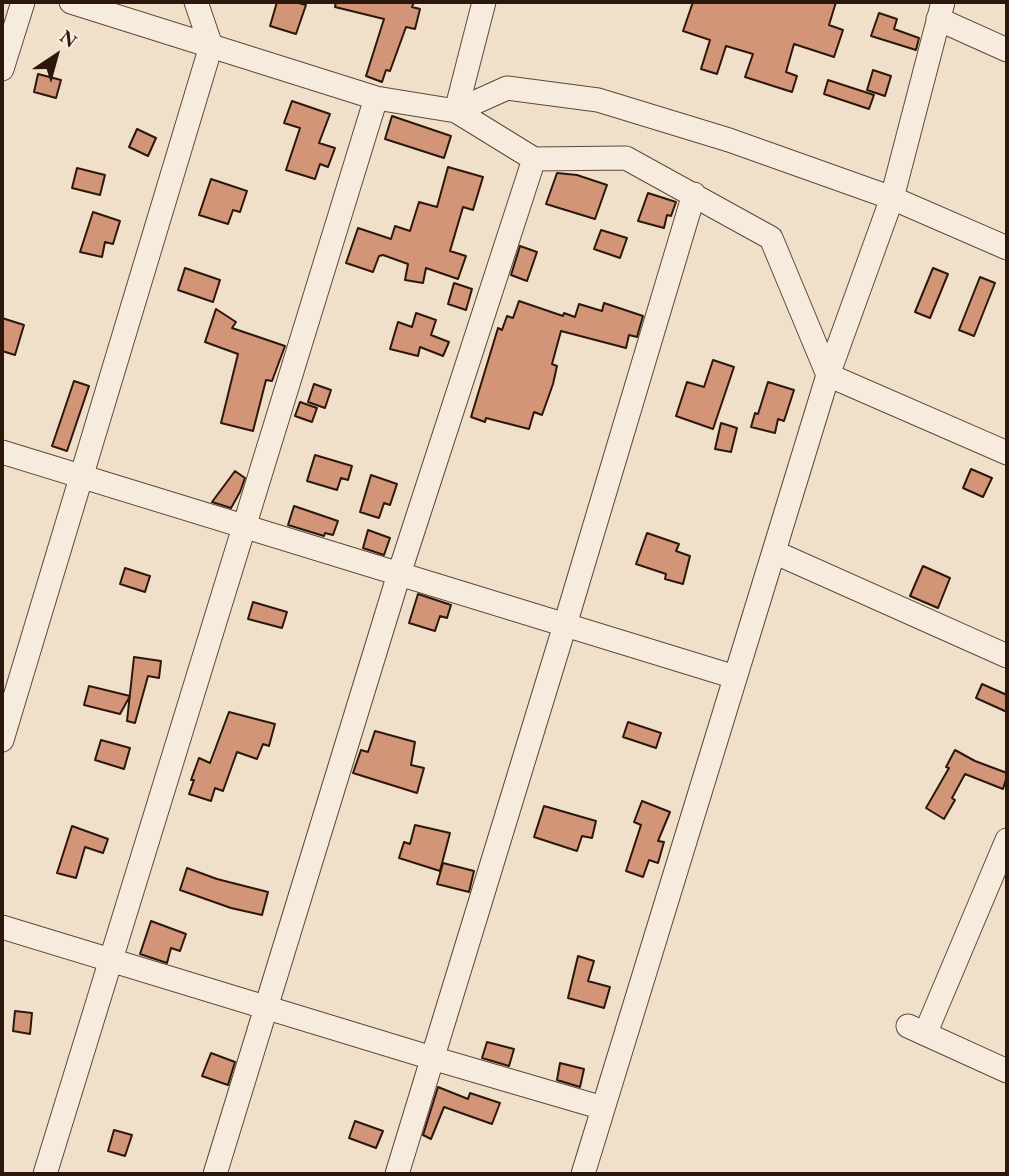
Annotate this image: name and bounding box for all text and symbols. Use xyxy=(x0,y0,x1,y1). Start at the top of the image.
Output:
north arrow xyxy=(21,21,91,91)
text: N xyxy=(55,24,82,53)

